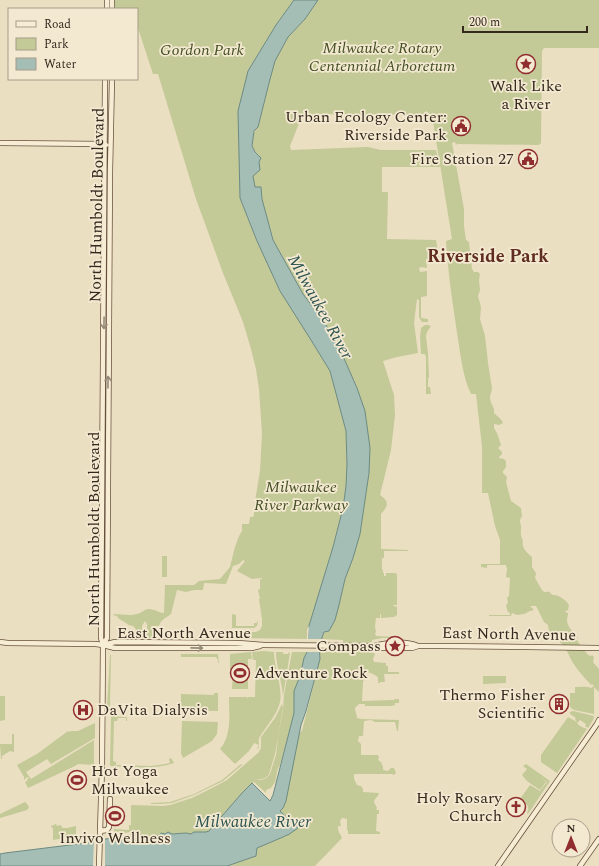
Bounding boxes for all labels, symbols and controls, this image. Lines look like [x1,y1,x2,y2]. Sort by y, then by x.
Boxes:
legend [8,8,138,80]
scale bar [463,8,587,34]
text: 200 m [469,13,500,32]
text: Road [44,15,71,34]
text: Park [44,35,69,54]
park label: Milwaukee Rotary Centennial Arboretum [309,36,456,78]
park label: Gordon Park [160,38,244,62]
place icon: Walk Like a River [515,53,537,75]
text: Water [44,55,76,74]
place label: Walk Like a River [490,74,562,116]
place label: Urban Ecology Center: Riverside Park [285,105,447,147]
street label: North Humboldt Boulevard [83,107,111,303]
public building icon: Urban Ecology Center: Riverside Park [450,115,472,137]
place label: Fire Station 27 [410,147,514,171]
public building icon: Fire Station 27 [517,148,539,170]
district label: Riverside Park [427,243,549,270]
water label: Milwaukee River [280,250,360,364]
one-way arrow [100,316,108,329]
one-way arrow [104,376,112,389]
street label: North Humboldt Boulevard [82,432,106,626]
park label: Milwaukee River Parkway [254,475,348,517]
street label: East North Avenue [117,621,251,645]
street label: East North Avenue [442,621,576,647]
place label: Compass [316,634,381,658]
place icon: Compass [384,635,406,657]
one-way arrow [190,644,203,652]
place label: Adventure Rock [254,661,368,685]
sports icon: Adventure Rock [229,662,251,684]
place label: Thermo Fisher Scientific [439,683,545,725]
building icon: Thermo Fisher Scientific [548,693,570,715]
place label: DaVita Dialysis [97,698,208,722]
hospital icon: DaVita Dialysis [72,699,94,721]
place label: Hot Yoga Milwaukee [91,759,169,801]
sports icon: Hot Yoga Milwaukee [66,769,88,791]
place label: Holy Rosary Church [416,786,503,828]
church icon: Holy Rosary Church [505,796,527,818]
sports icon: Invivo Wellness [104,805,126,827]
water label: Milwaukee River [195,809,311,835]
north arrow [551,818,591,858]
text: N [567,820,576,837]
place label: Invivo Wellness [59,826,171,850]

